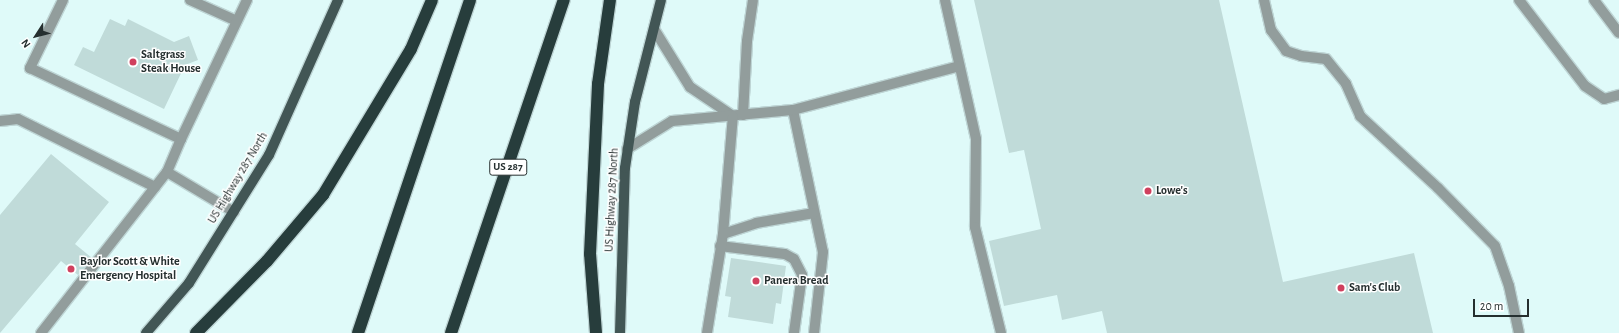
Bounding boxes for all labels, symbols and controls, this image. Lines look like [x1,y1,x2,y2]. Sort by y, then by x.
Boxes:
north arrow [16,16,56,56]
text: N [19,37,33,50]
place label: Saltgrass Steak House [141,48,201,76]
marker: Saltgrass Steak House [128,57,138,67]
street label: US Highway 287 North [205,130,271,226]
street label: US Highway 287 North [602,148,622,252]
road number: US 287 [489,158,527,176]
place label: Lowe's [1156,184,1188,198]
marker: Lowe's [1143,186,1153,196]
place label: Baylor Scott & White Emergency Hospital [80,255,180,283]
marker: Baylor Scott & White Emergency Hospital [65,263,77,275]
place label: Panera Bread [764,274,829,288]
marker: Panera Bread [751,276,761,286]
place label: Sam's Club [1349,281,1400,295]
marker: Sam's Club [1336,283,1346,293]
scale bar [1475,291,1531,317]
text: 20 m [1480,300,1503,312]

